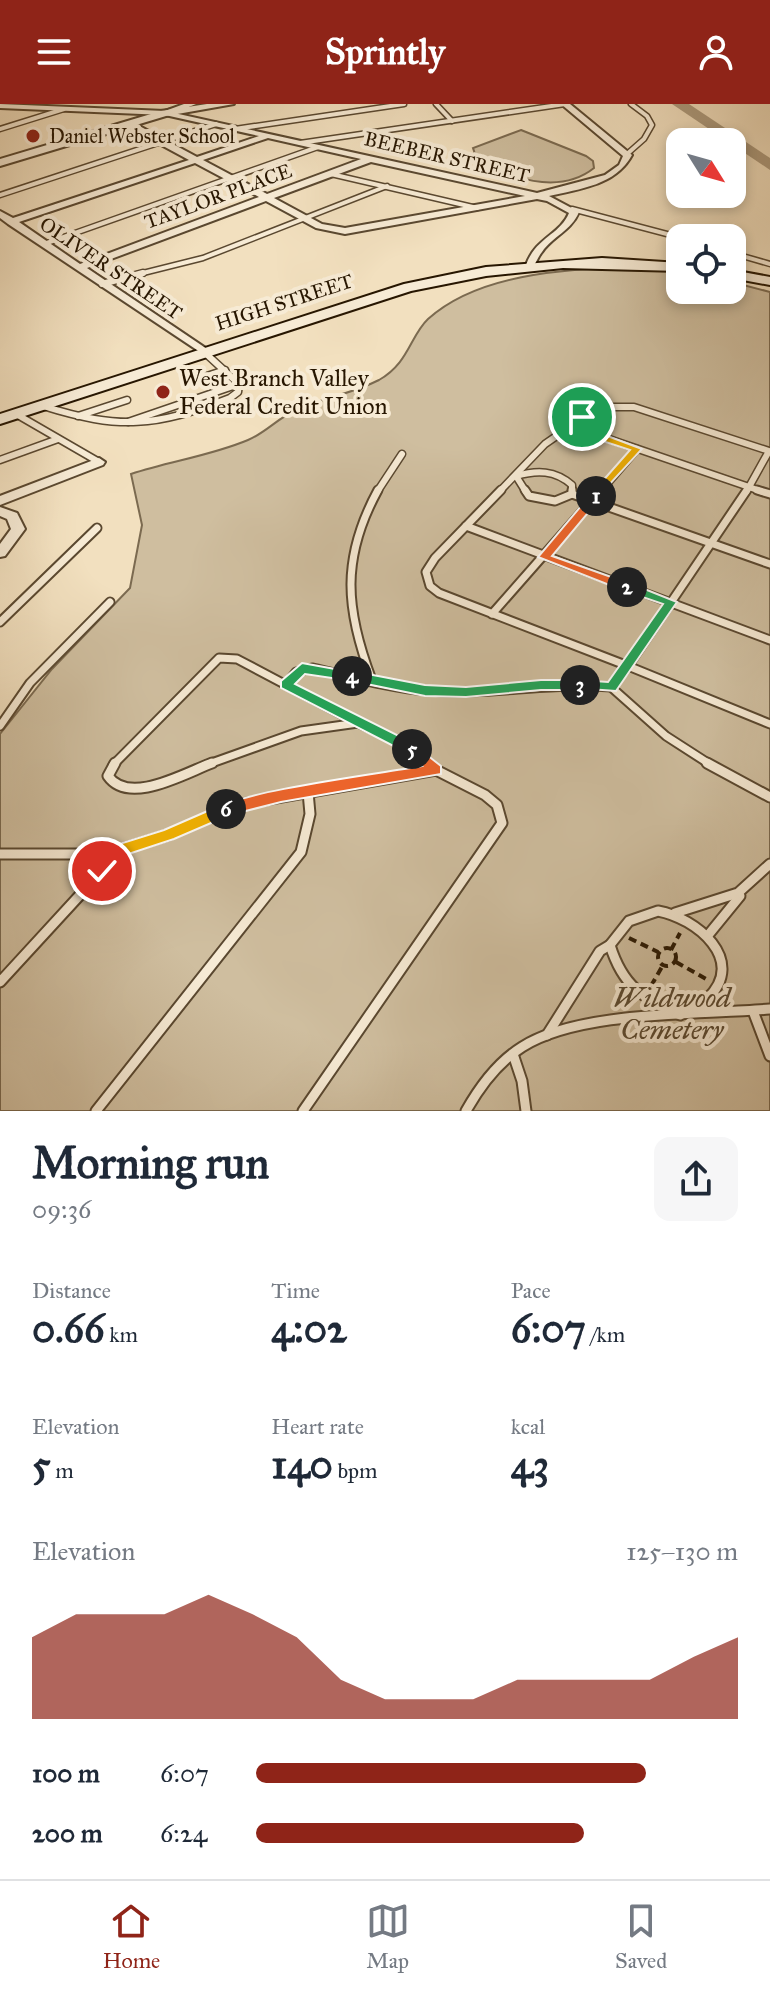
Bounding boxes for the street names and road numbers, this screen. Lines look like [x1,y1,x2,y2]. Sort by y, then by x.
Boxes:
street label: BEEBER STREET [362,126,532,188]
street label: TAYLOR PLACE [141,158,295,234]
street label: OLIVER STREET [35,211,187,325]
street label: HIGH STREET [212,268,356,336]

